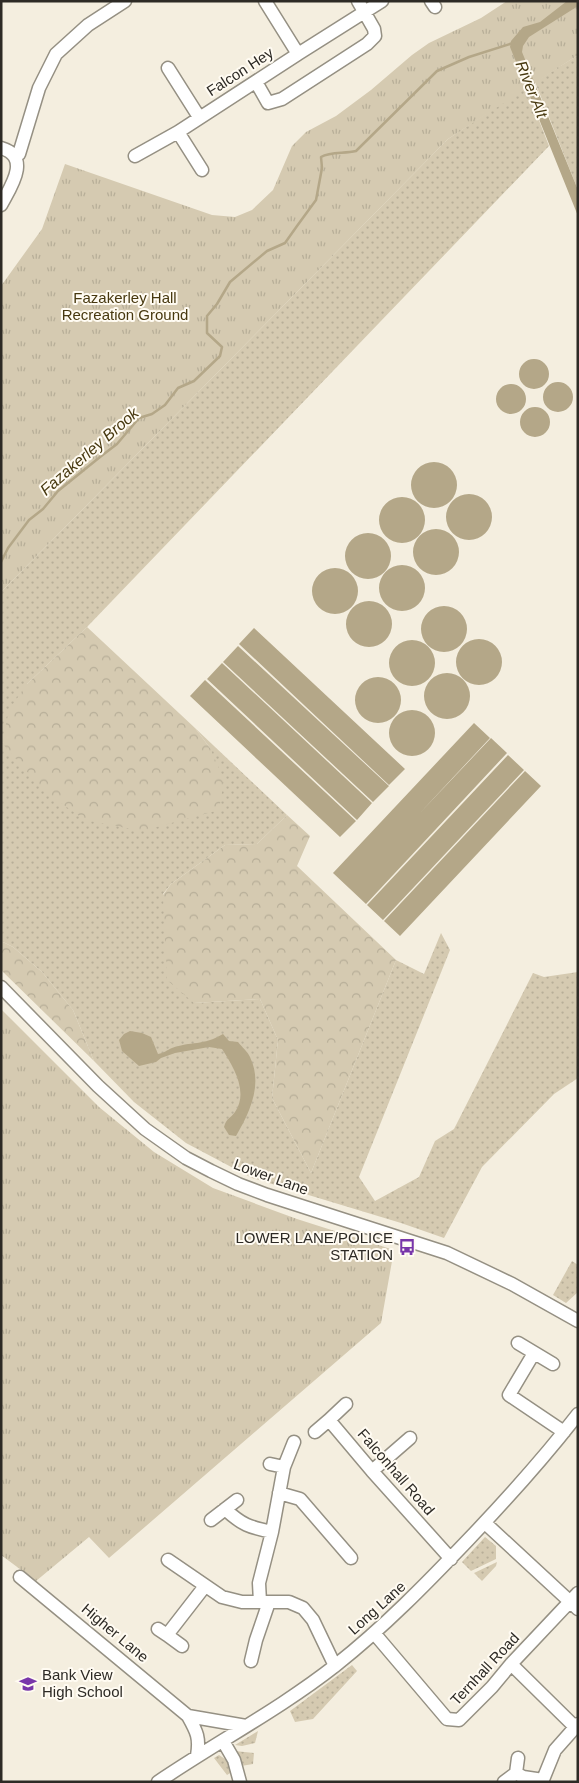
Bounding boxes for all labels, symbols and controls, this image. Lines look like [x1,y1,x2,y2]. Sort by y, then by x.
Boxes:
street label: Falcon Hey [203,44,277,99]
water label: River Alt [512,58,551,121]
park label: Fazakerley Hall Recreation Ground [62,289,188,323]
water label: Fazakerley Brook [37,403,143,499]
street label: Lower Lane [231,1155,311,1198]
place label: LOWER LANE/POLICE STATION [235,1229,393,1263]
bus stop icon: LOWER LANE/POLICE STATION [397,1237,417,1257]
street label: Falconhall Road [354,1425,438,1518]
street label: Long Lane [345,1578,409,1638]
street label: Higher Lane [79,1600,152,1665]
street label: Ternhall Road [447,1629,522,1708]
place label: Bank View High School [42,1666,123,1700]
school or university icon: Bank View High School [18,1674,38,1694]

